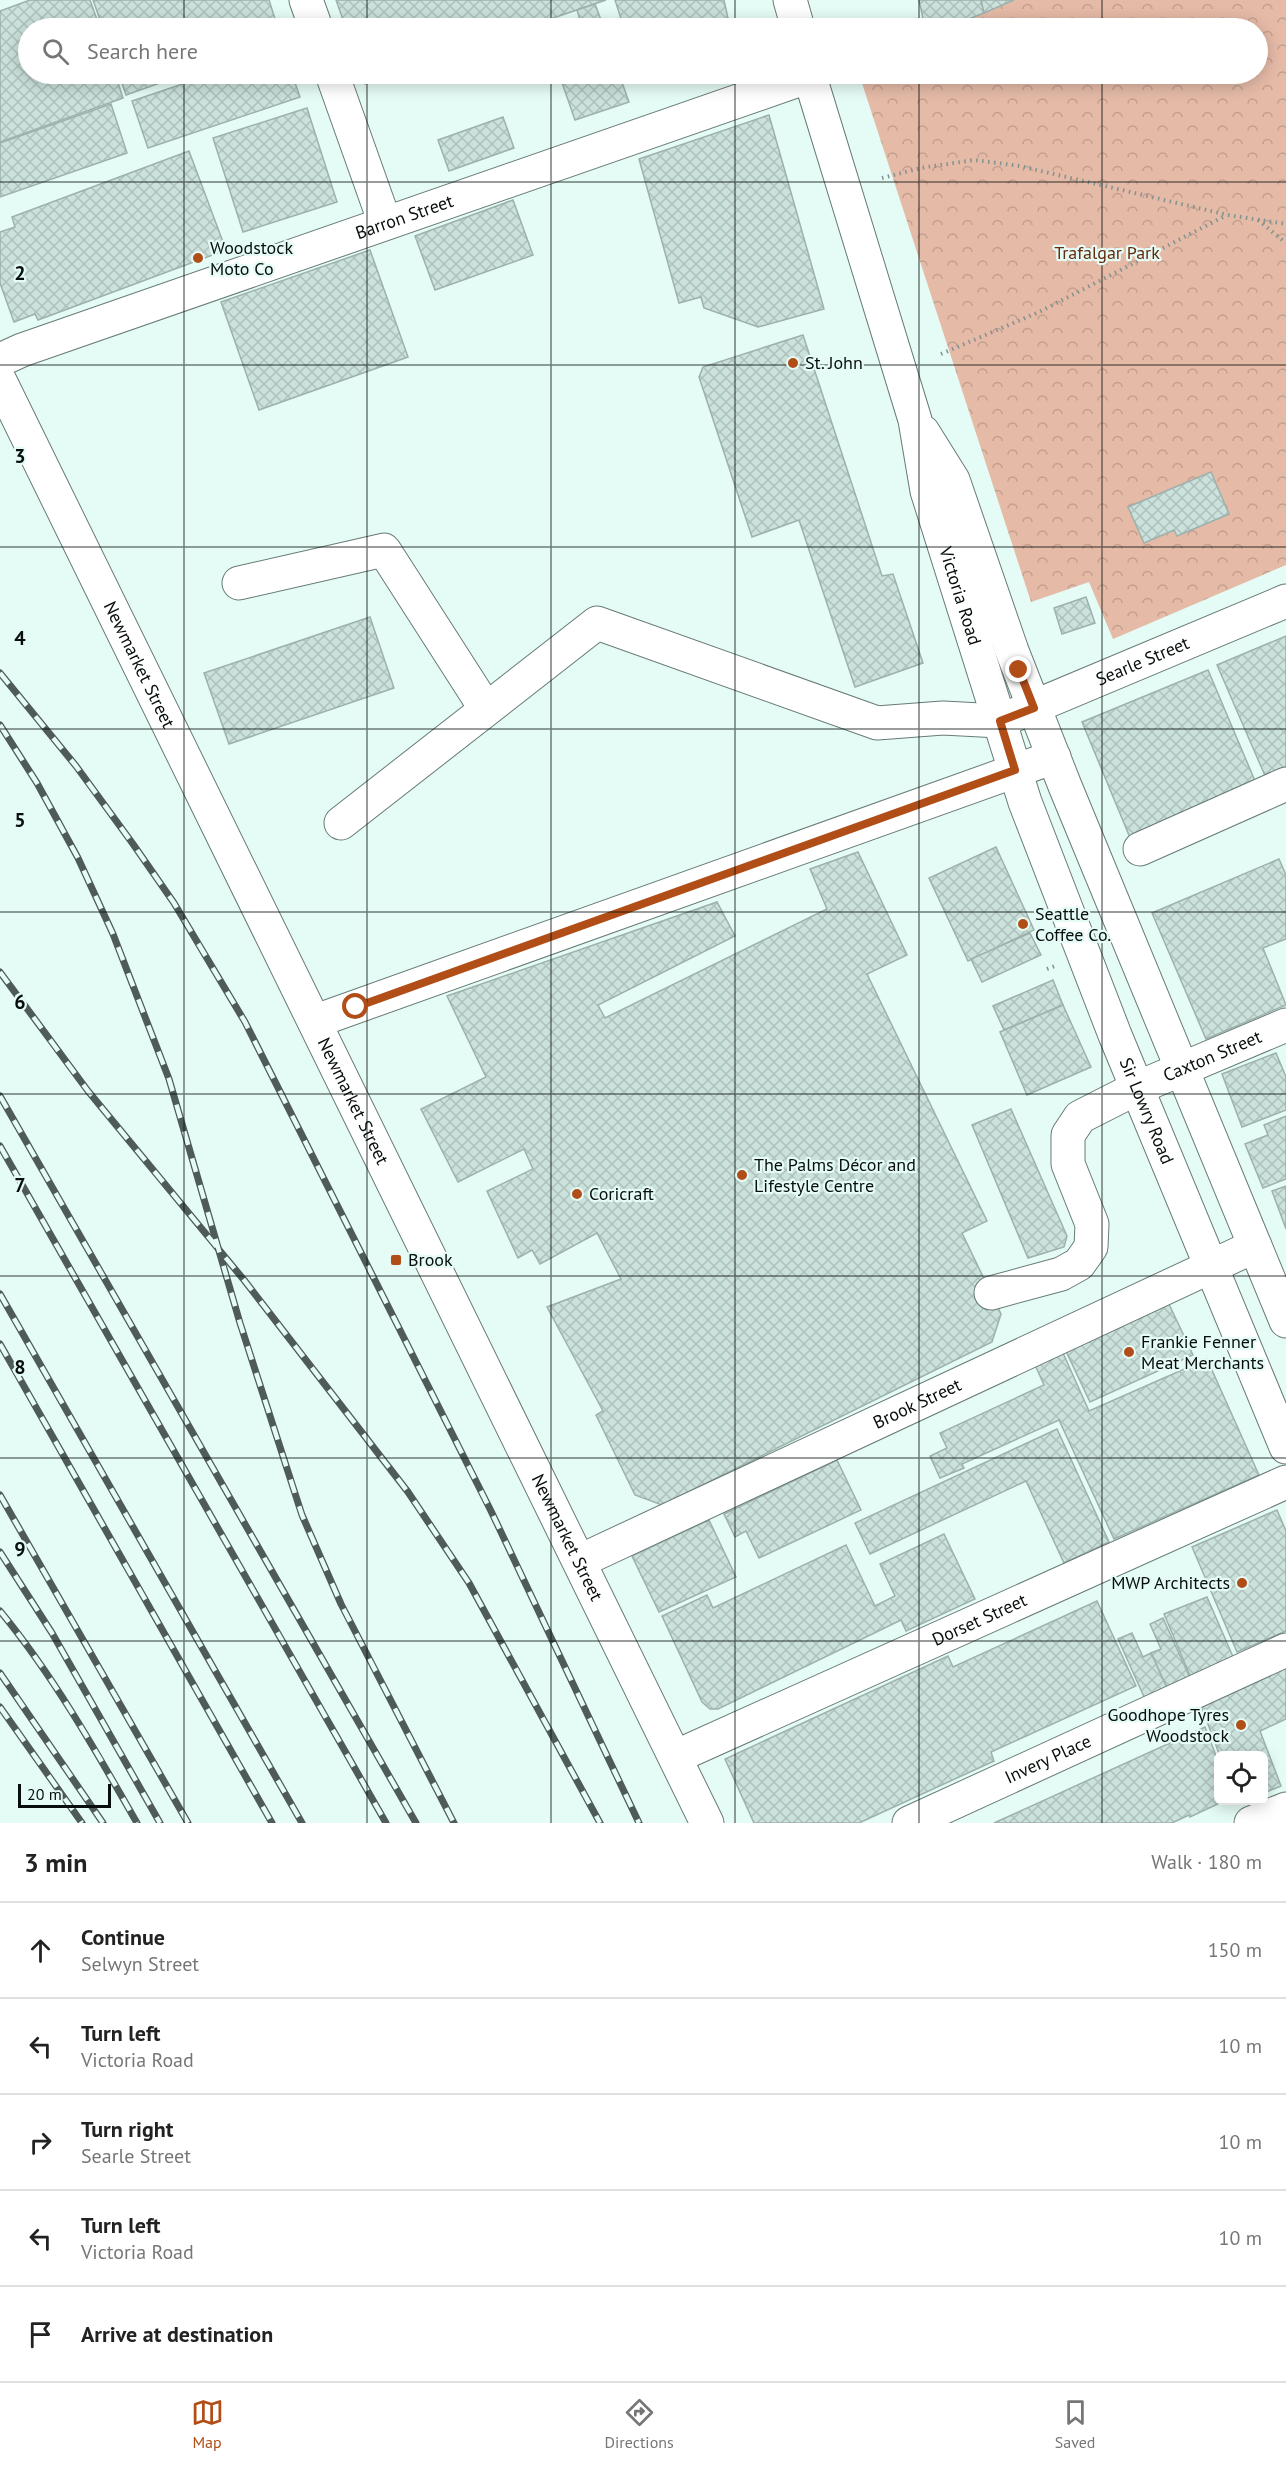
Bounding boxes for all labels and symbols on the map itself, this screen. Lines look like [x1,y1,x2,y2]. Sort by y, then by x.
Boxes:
street label: Barron Street [352,189,456,244]
place label: Woodstock Moto Co [210,236,293,280]
park label: Trafalgar Park [1054,241,1160,264]
marker: Woodstock Moto Co [191,251,205,265]
text: 2 [14,260,26,286]
place label: St. John [805,351,863,374]
marker: St. John [786,356,800,370]
text: 3 [14,443,26,469]
street label: Victoria Road [934,543,987,648]
street label: Newmarket Street [99,597,180,732]
text: 4 [14,625,26,651]
street label: Searle Street [1092,631,1192,691]
route end [1005,656,1031,682]
text: 5 [14,807,26,833]
place label: Seattle Coffee Co. [1035,902,1111,946]
marker: Seattle Coffee Co. [1016,917,1030,931]
text: 6 [14,989,26,1015]
route start [342,993,368,1019]
street label: Caxton Street [1160,1025,1265,1087]
street label: Newmarket Street [313,1034,394,1168]
street label: Sir Lowry Road [1115,1054,1179,1167]
place label: The Palms Décor and Lifestyle Centre [754,1153,916,1197]
marker: The Palms Décor and Lifestyle Centre [735,1168,749,1182]
text: 7 [14,1172,26,1198]
place label: Coricraft [589,1182,654,1205]
marker: Coricraft [570,1187,584,1201]
place label: Brook [408,1248,453,1271]
marker: Brook [389,1253,403,1267]
place label: Frankie Fenner Meat Merchants [1141,1330,1264,1374]
marker: Frankie Fenner Meat Merchants [1122,1345,1136,1359]
text: 8 [14,1354,26,1380]
street label: Brook Street [869,1373,965,1434]
street label: Newmarket Street [527,1470,608,1604]
text: 9 [14,1536,26,1562]
place label: MWP Architects [1111,1571,1230,1594]
marker: MWP Architects [1235,1576,1249,1590]
street label: Dorset Street [928,1588,1030,1651]
place label: Goodhope Tyres Woodstock [1107,1703,1229,1747]
marker: Goodhope Tyres Woodstock [1234,1718,1248,1732]
street label: Invery Place [1001,1729,1095,1788]
scale bar [18,1781,111,1808]

